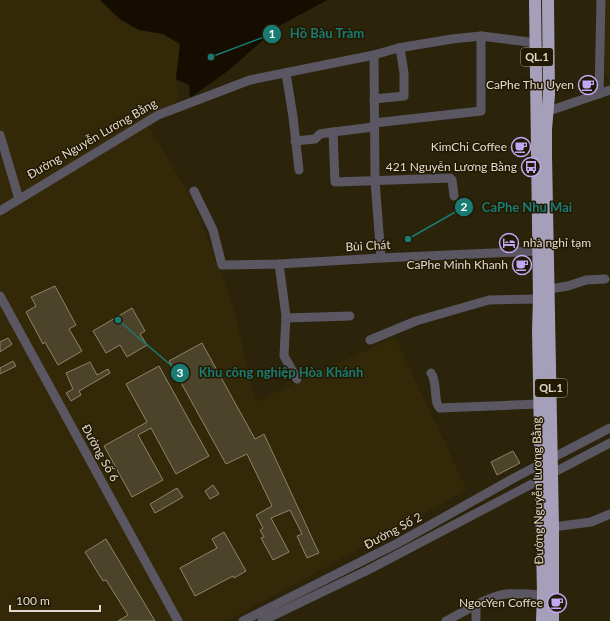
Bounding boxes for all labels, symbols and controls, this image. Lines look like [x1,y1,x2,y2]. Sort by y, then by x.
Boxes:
callout: Hồ Bàu Tràm [262,21,373,46]
text: Hồ Bàu Tràm [290,25,364,41]
text: 1 [269,26,276,41]
road number: QL.1 [521,48,553,66]
cafe icon: CaPhe Thu Uyen [577,74,599,96]
place label: CaPhe Thu Uyen [486,77,574,92]
street label: Đường Nguyễn Lương Bằng [24,95,159,182]
cafe icon: KimChi Coffee [510,136,532,158]
place label: KimChi Coffee [431,139,507,154]
bus stop icon: 421 Nguyễn Lương Bằng [520,156,542,178]
place label: 421 Nguyễn Lương Bằng [386,159,517,174]
callout: CaPhe Nhu Mai [454,195,580,220]
text: 2 [461,199,468,214]
text: CaPhe Nhu Mai [482,199,572,215]
hotel icon: nhà nghỉ tạm [498,232,520,254]
place label: nhà nghỉ tạm [523,235,591,250]
street label: Bùi Chát [345,237,392,254]
cafe icon: CaPhe Minh Khanh [511,254,533,276]
place label: CaPhe Minh Khanh [406,257,508,272]
callout: Khu công nghiệp Hòa Khánh [170,360,371,385]
text: Khu công nghiệp Hòa Khánh [199,364,363,380]
text: 3 [177,365,184,380]
road number: QL.1 [535,379,567,397]
street label: Đường Nguyễn Lương Bằng [529,417,546,565]
street label: Đường Số 6 [79,421,122,484]
street label: Đường Số 2 [361,509,424,552]
scale bar [10,587,100,613]
cafe icon: NgocYen Coffee [546,592,568,614]
text: 100 m [16,593,50,608]
place label: NgocYen Coffee [459,595,543,610]

